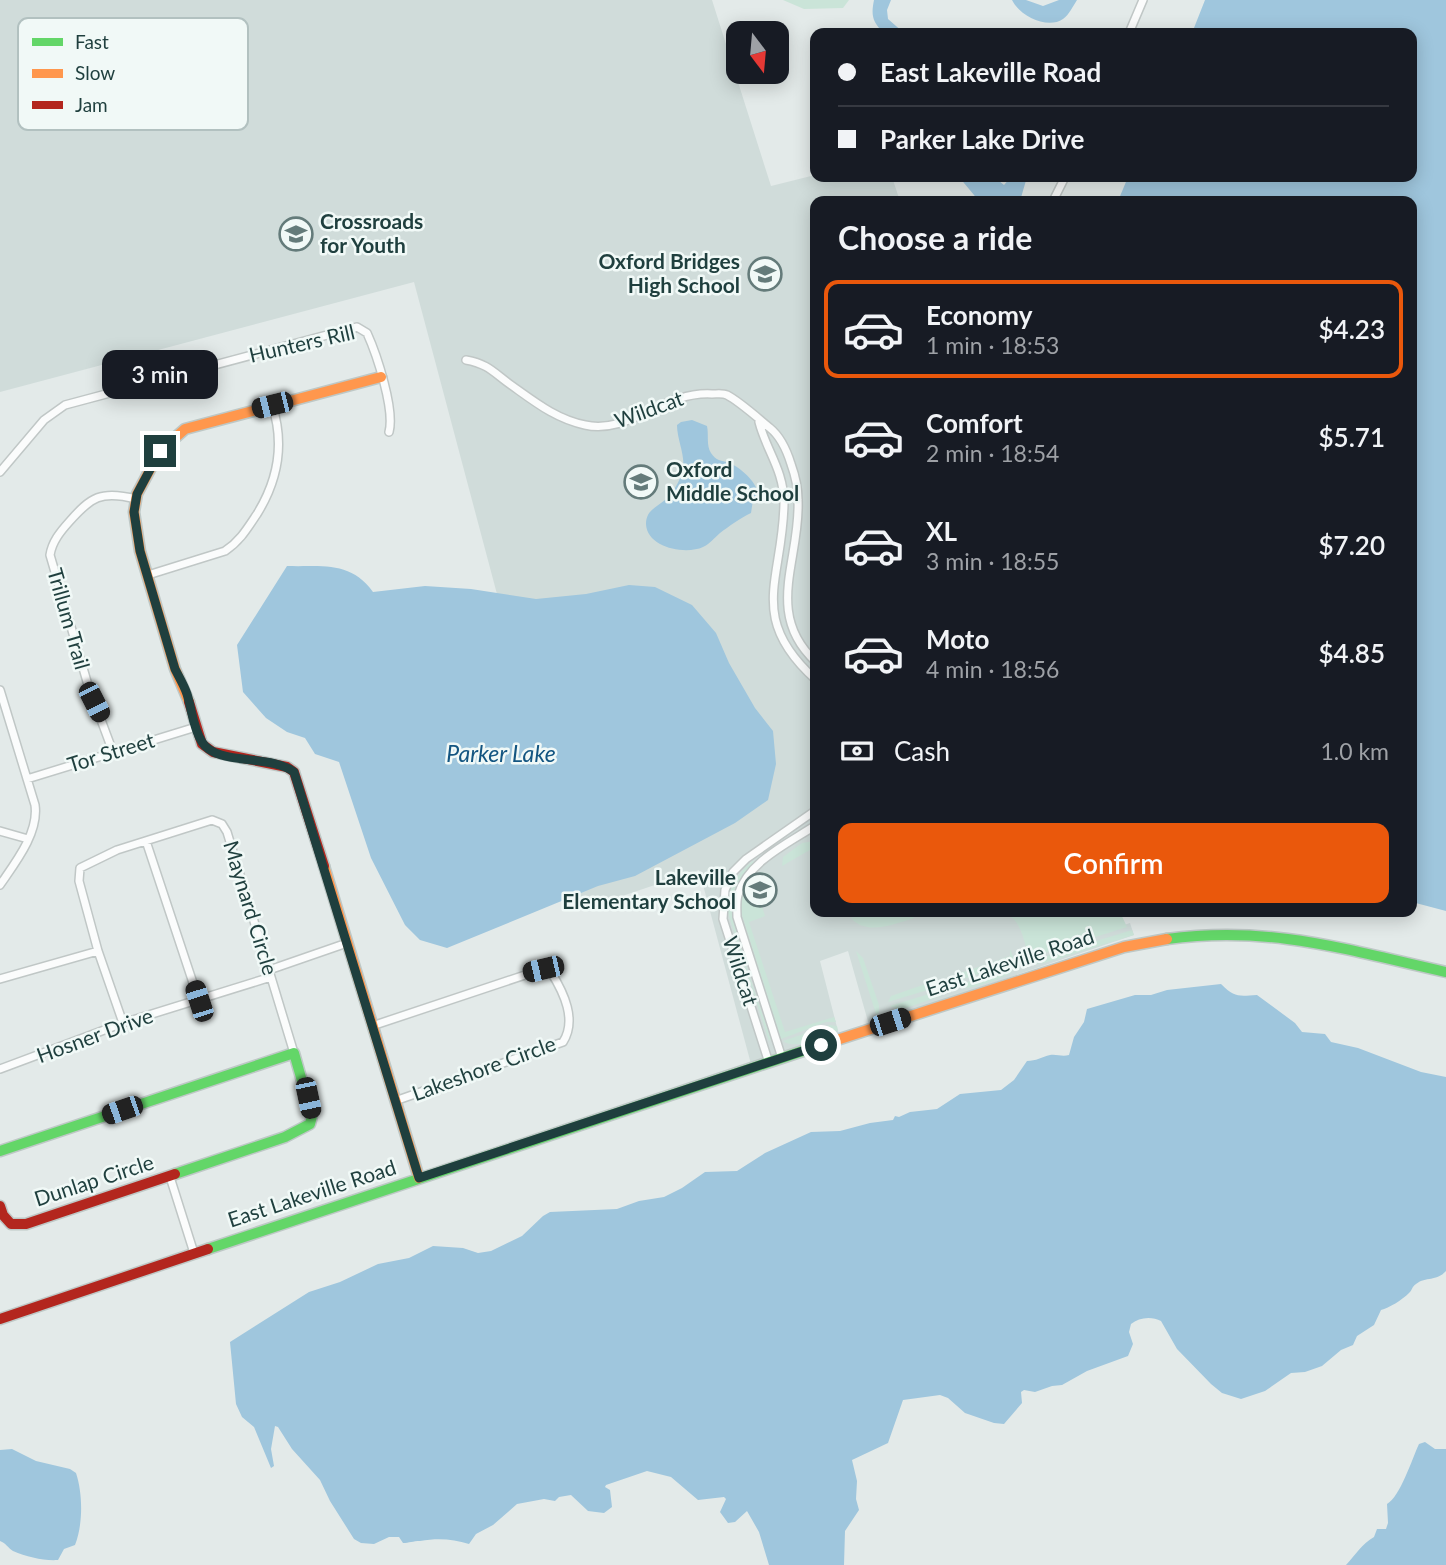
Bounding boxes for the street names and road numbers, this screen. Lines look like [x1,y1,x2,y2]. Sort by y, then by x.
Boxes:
street label: Hunters Rill [246,318,357,367]
street label: Wildcat [611,384,687,433]
street label: Trillum Trail [43,565,96,672]
street label: Tor Street [64,726,158,777]
street label: Maynard Circle [219,837,284,978]
street label: East Lakeville Road [922,923,1097,1001]
street label: Wildcat [719,933,764,1009]
street label: Hosner Drive [33,1002,156,1067]
street label: Lakeshore Circle [408,1030,559,1105]
street label: Dunlap Circle [31,1149,156,1211]
street label: East Lakeville Road [224,1154,399,1232]

